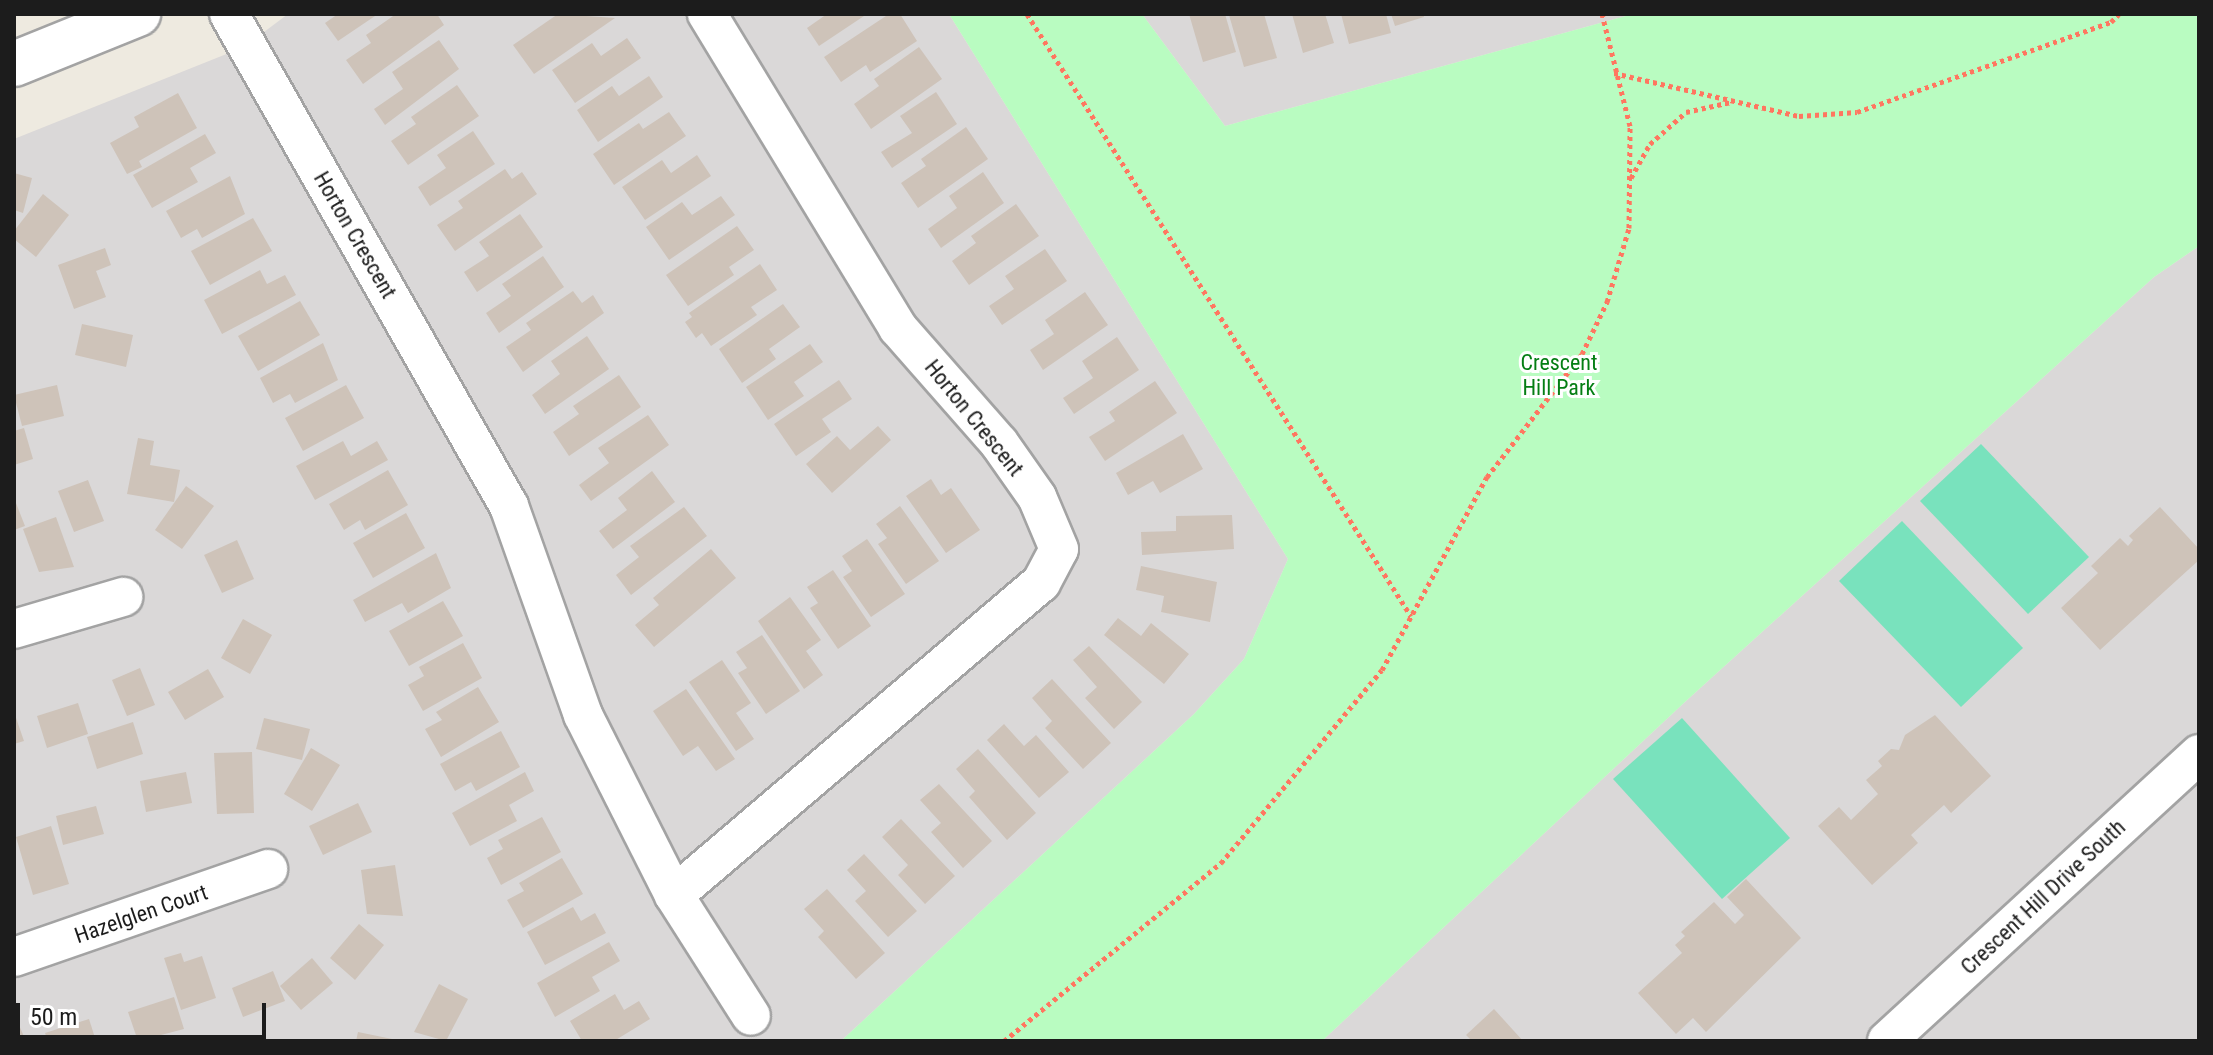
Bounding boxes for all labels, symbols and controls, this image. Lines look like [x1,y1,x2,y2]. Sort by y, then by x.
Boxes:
street label: Horton Crescent [308,167,402,303]
park label: Crescent Hill Park [1521,349,1597,400]
street label: Horton Crescent [919,355,1029,481]
street label: Crescent Hill Drive South [1955,814,2131,980]
street label: Hazelglen Court [71,879,211,949]
scale bar [20,987,270,1037]
text: 50 m [30,1003,77,1031]

